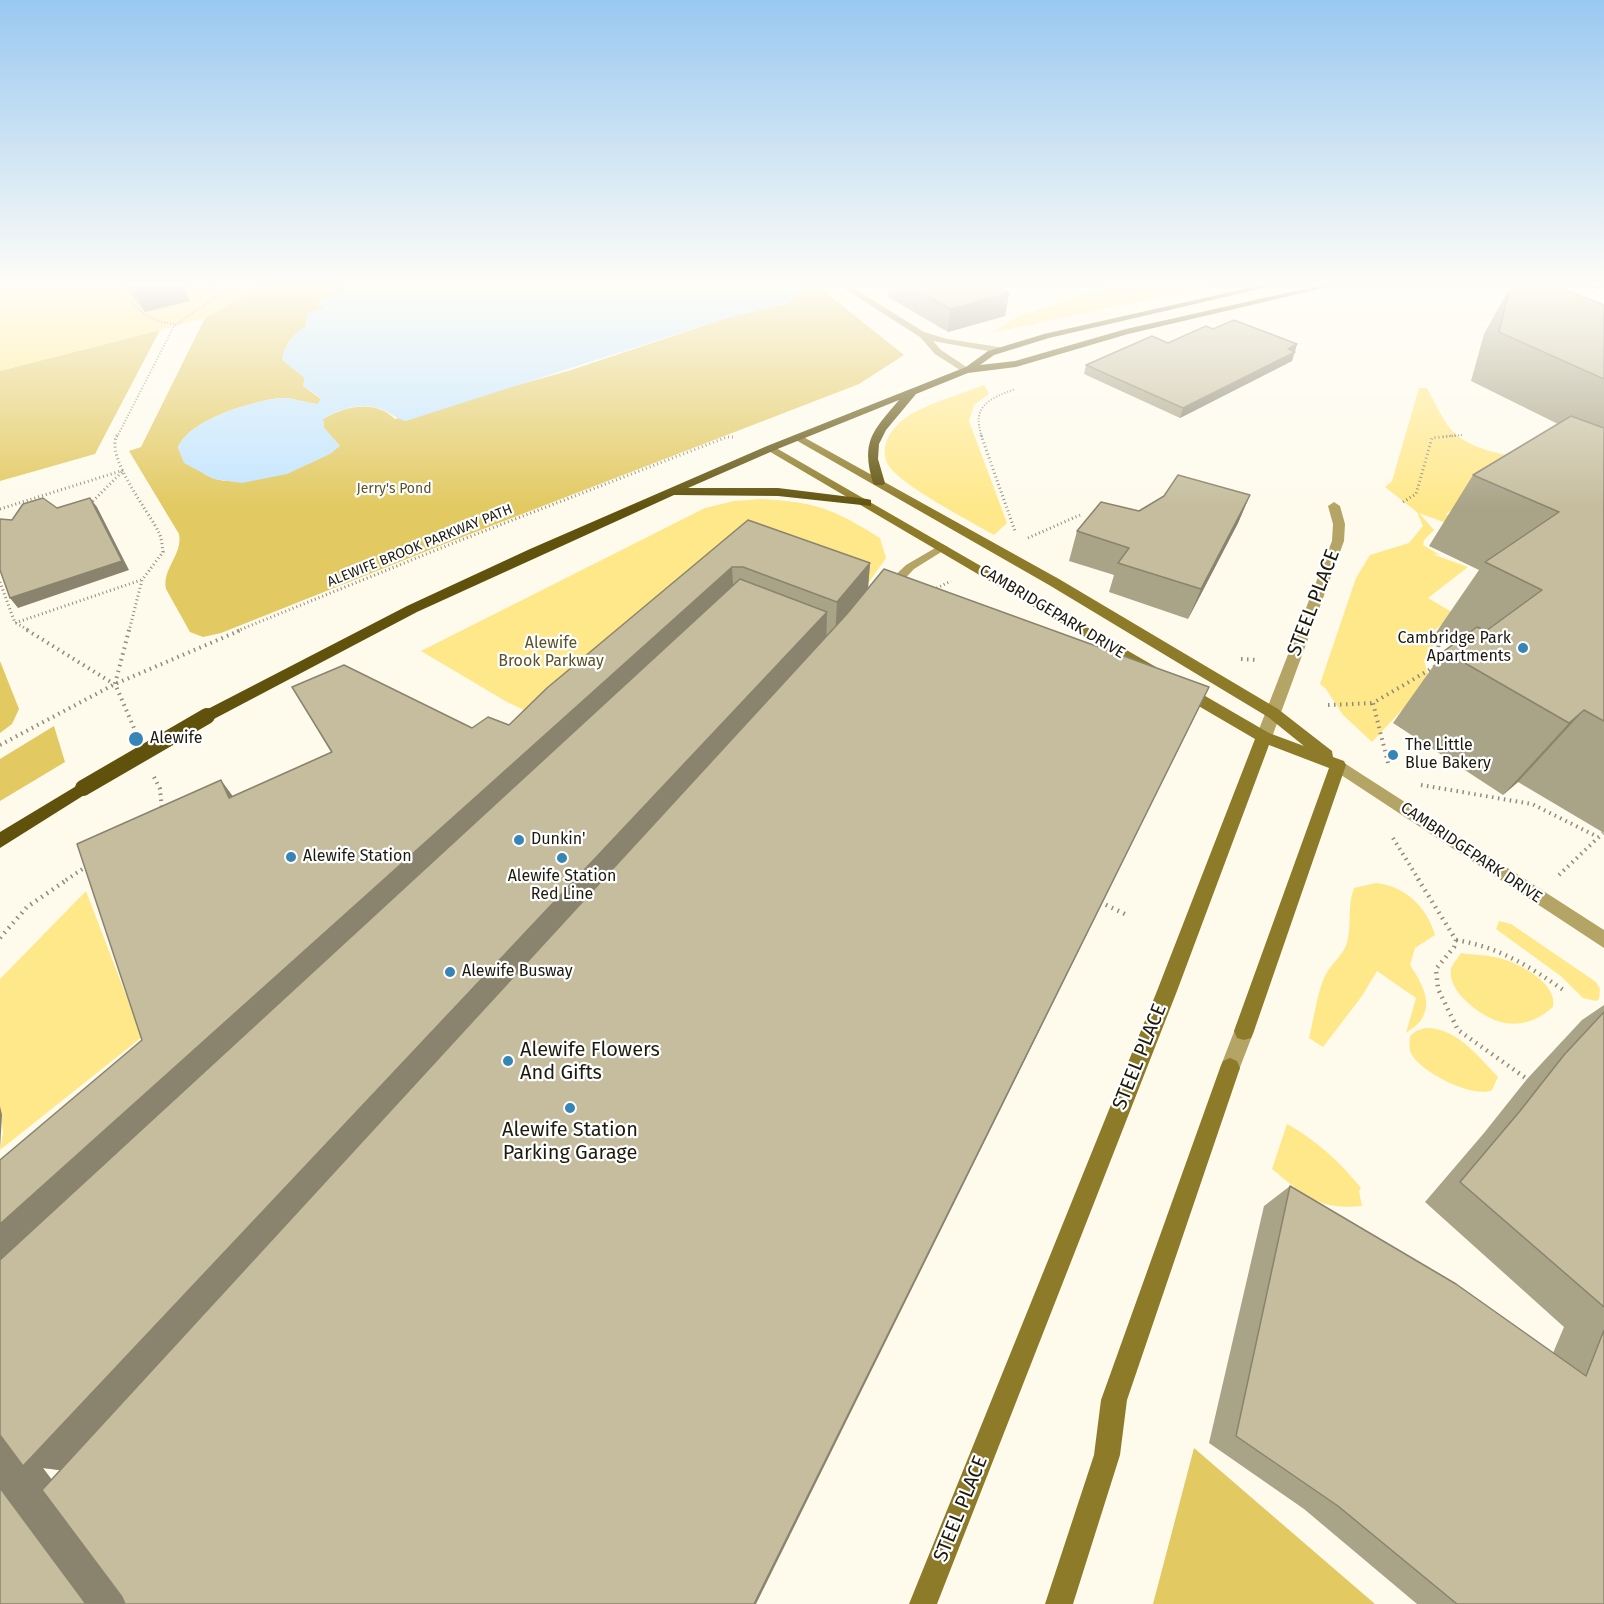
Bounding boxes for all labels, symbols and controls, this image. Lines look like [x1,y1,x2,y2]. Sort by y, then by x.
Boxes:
park label: Jerry's Pond [356,481,432,497]
street label: ALEWIFE BROOK PARKWAY PATH [325,501,515,591]
street label: STEEL PLACE [1283,546,1345,660]
street label: CAMBRIDGEPARK DRIVE [976,561,1128,663]
place label: Cambridge Park Apartments [1398,629,1511,667]
park label: Alewife Brook Parkway [498,634,604,672]
marker: Cambridge Park Apartments [1516,641,1530,655]
place label: Alewife [150,729,202,749]
marker: Alewife [127,730,145,748]
place label: The Little Blue Bakery [1405,736,1491,774]
marker: The Little Blue Bakery [1386,748,1400,762]
street label: CAMBRIDGEPARK DRIVE [1397,798,1545,908]
place label: Dunkin' [531,830,585,850]
marker: Dunkin' [512,833,526,847]
place label: Alewife Station [303,847,412,867]
marker: Alewife Station [284,850,298,864]
marker: Alewife Station Red Line [555,851,569,865]
place label: Alewife Station Red Line [508,867,616,905]
place label: Alewife Busway [462,962,573,982]
marker: Alewife Busway [443,965,457,979]
street label: STEEL PLACE [1108,1000,1172,1114]
place label: Alewife Flowers And Gifts [520,1038,660,1085]
marker: Alewife Flowers And Gifts [501,1054,515,1068]
marker: Alewife Station Parking Garage [563,1101,577,1115]
place label: Alewife Station Parking Garage [502,1118,638,1165]
street label: STEEL PLACE [929,1452,993,1566]

